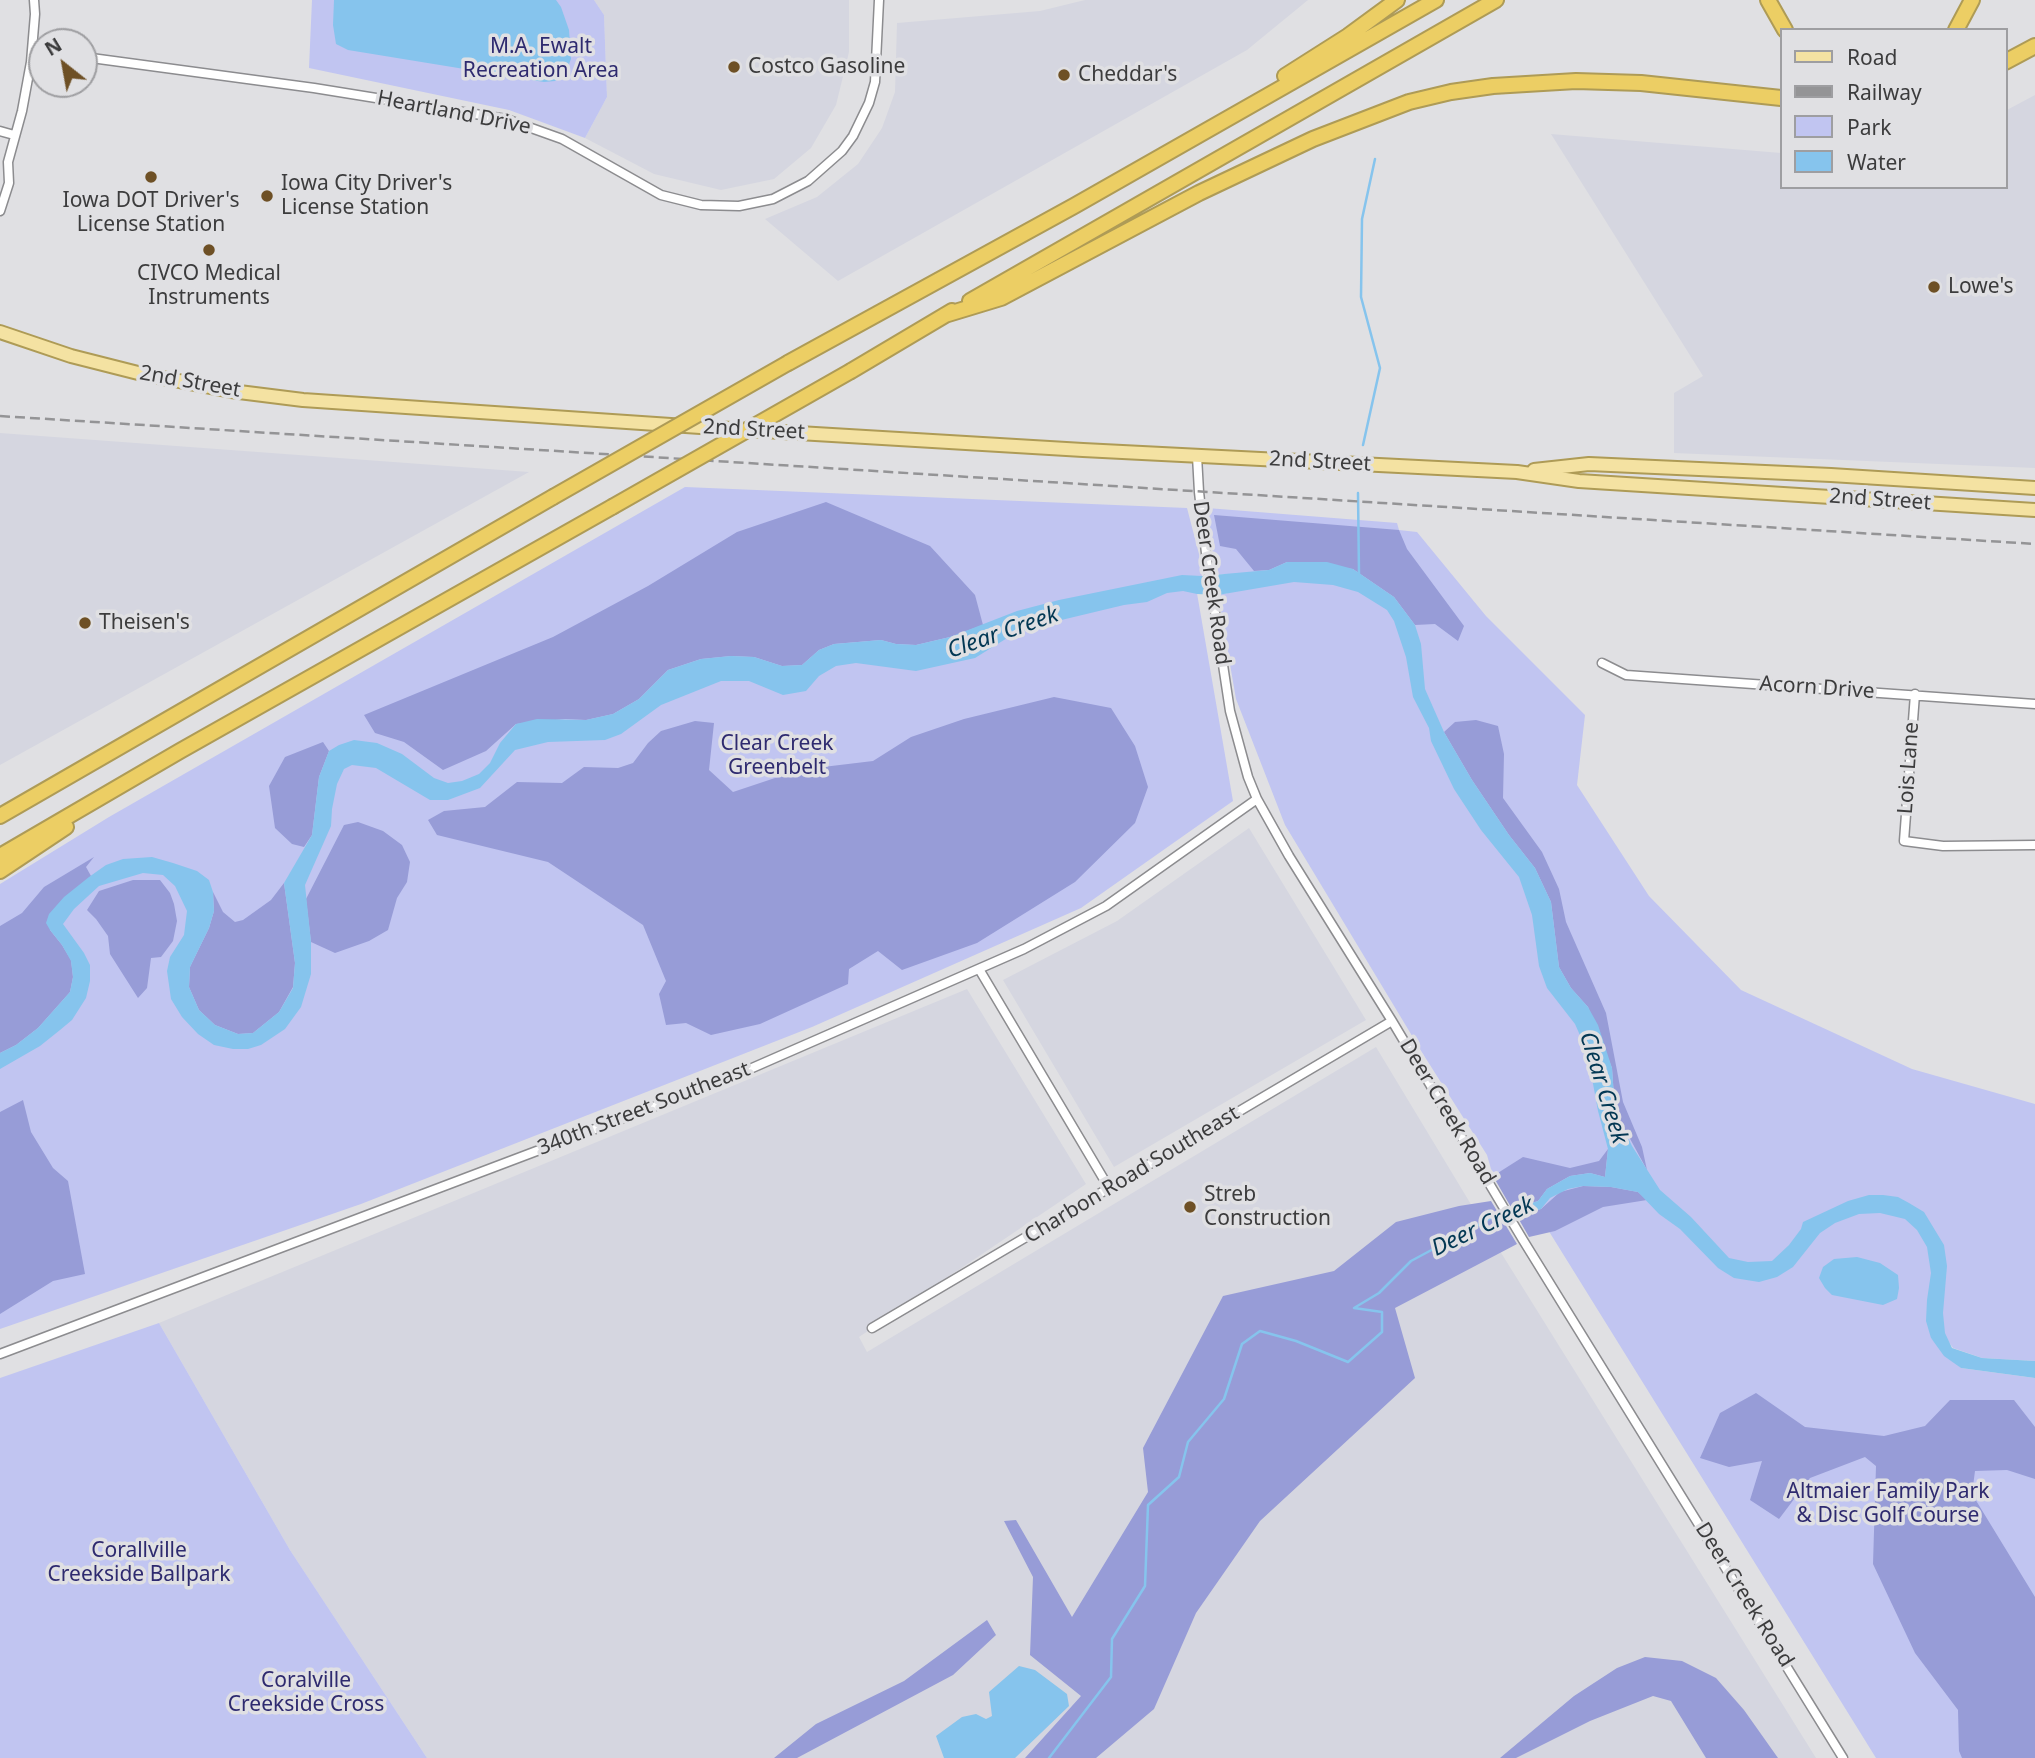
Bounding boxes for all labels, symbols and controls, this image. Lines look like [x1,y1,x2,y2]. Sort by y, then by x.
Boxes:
north arrow [28,28,98,98]
legend [1780,28,2007,189]
text: N [40,32,67,62]
park label: M.A. Ewalt Recreation Area [463,34,619,84]
text: Road [1847,43,1897,71]
place label: Costco Gasoline [748,54,905,80]
marker: Costco Gasoline [726,59,742,75]
place label: Cheddar's [1078,62,1177,88]
marker: Cheddar's [1056,67,1072,83]
text: Railway [1847,78,1922,106]
street label: Heartland Drive [375,86,533,140]
text: Park [1847,113,1891,141]
text: Water [1847,148,1906,176]
marker: Iowa DOT Driver's License Station [143,169,159,185]
place label: Iowa City Driver's License Station [281,171,452,221]
place label: Iowa DOT Driver's License Station [63,188,239,238]
marker: Iowa City Driver's License Station [259,188,275,204]
marker: CIVCO Medical Instruments [201,242,217,258]
place label: CIVCO Medical Instruments [137,261,281,311]
place label: Lowe's [1948,274,2014,300]
marker: Lowe's [1926,279,1942,295]
street label: 2nd Street [138,361,242,403]
street label: 2nd Street [702,415,806,445]
street label: 2nd Street [1268,447,1372,477]
street label: 2nd Street [1828,484,1932,516]
street label: Deer Creek Road [1187,499,1235,667]
water label: Clear Creek [944,601,1062,665]
place label: Theisen's [99,610,190,636]
marker: Theisen's [77,615,93,631]
street label: Acorn Drive [1759,671,1875,705]
street label: Lois Lane [1893,721,1925,815]
park label: Clear Creek Greenbelt [721,731,833,781]
water label: Clear Creek [1573,1029,1633,1147]
street label: Deer Creek Road [1394,1035,1500,1189]
street label: 340th Street Southeast [534,1057,754,1161]
street label: Charbon Road Southeast [1020,1101,1244,1249]
place label: Streb Construction [1204,1182,1331,1232]
water label: Deer Creek [1427,1191,1539,1263]
marker: Streb Construction [1182,1199,1198,1215]
park label: Altmaier Family Park & Disc Golf Course [1787,1479,1989,1529]
street label: Deer Creek Road [1689,1518,1799,1672]
park label: Corallville Creekside Ballpark [48,1538,230,1588]
park label: Coralville Creekside Cross [228,1668,384,1718]

